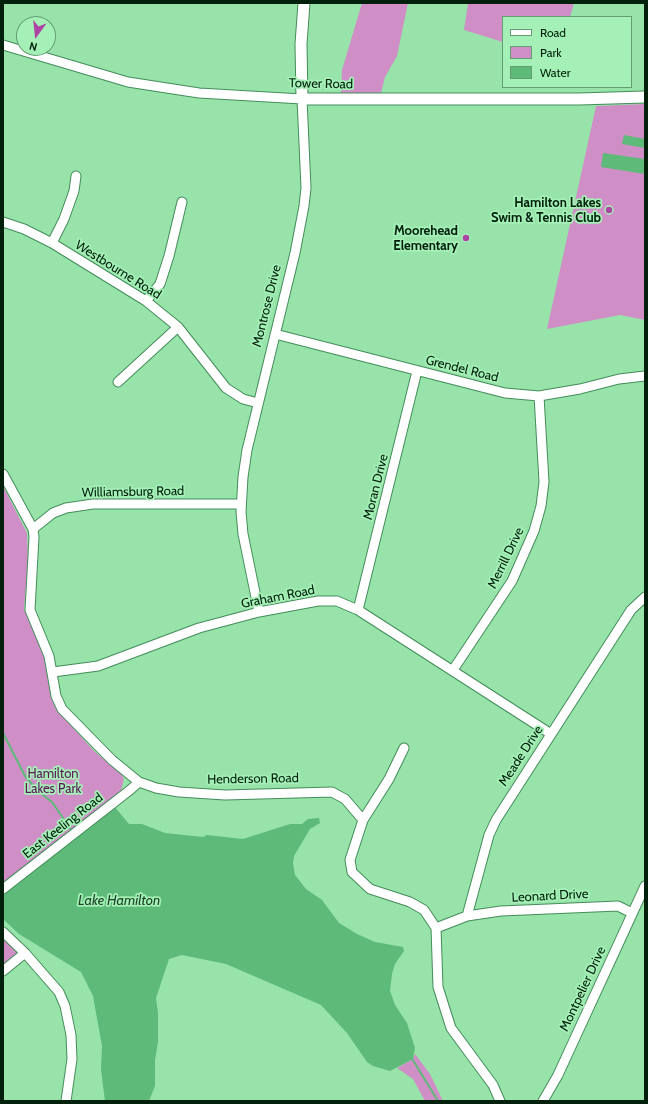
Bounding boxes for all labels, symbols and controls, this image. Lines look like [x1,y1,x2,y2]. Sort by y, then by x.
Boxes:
north arrow [16,16,56,56]
legend [502,16,632,88]
text: Road [540,25,566,40]
text: N [28,39,39,54]
text: Park [540,45,562,60]
text: Water [540,65,570,80]
street label: Tower Road [289,76,353,92]
place label: Hamilton Lakes Swim & Tennis Club [491,195,601,226]
marker: Hamilton Lakes Swim & Tennis Club [604,205,614,215]
place label: Moorehead Elementary [393,223,458,254]
marker: Moorehead Elementary [461,233,471,243]
street label: Westbourne Road [72,237,164,303]
street label: Montrose Drive [249,263,285,349]
street label: Grendel Road [424,352,500,386]
street label: Moran Drive [360,453,392,521]
street label: Williamsburg Road [82,483,184,501]
street label: Merrill Drive [484,525,528,591]
street label: Graham Road [240,582,316,612]
street label: Meade Drive [496,723,546,789]
park label: Hamilton Lakes Park [25,766,81,797]
street label: Henderson Road [207,770,299,788]
street label: East Keeling Road [20,790,106,862]
street label: Leonard Drive [511,886,589,906]
water label: Lake Hamilton [78,893,160,909]
street label: Montpelier Drive [557,944,609,1034]

